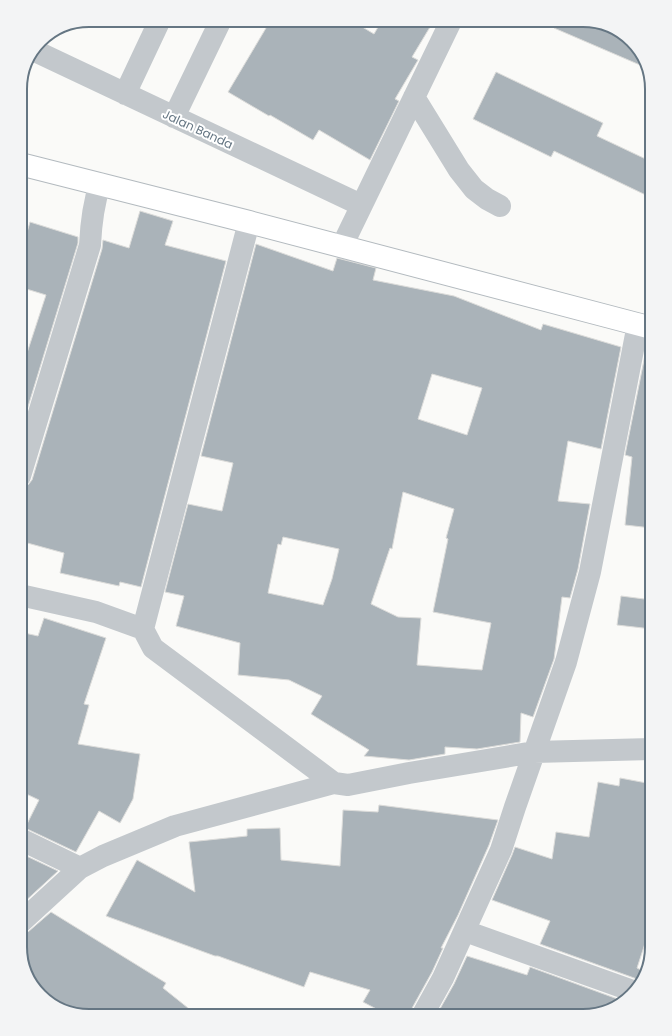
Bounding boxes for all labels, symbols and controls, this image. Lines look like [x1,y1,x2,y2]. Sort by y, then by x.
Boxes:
street label: Jalan Banda [160,105,236,153]

